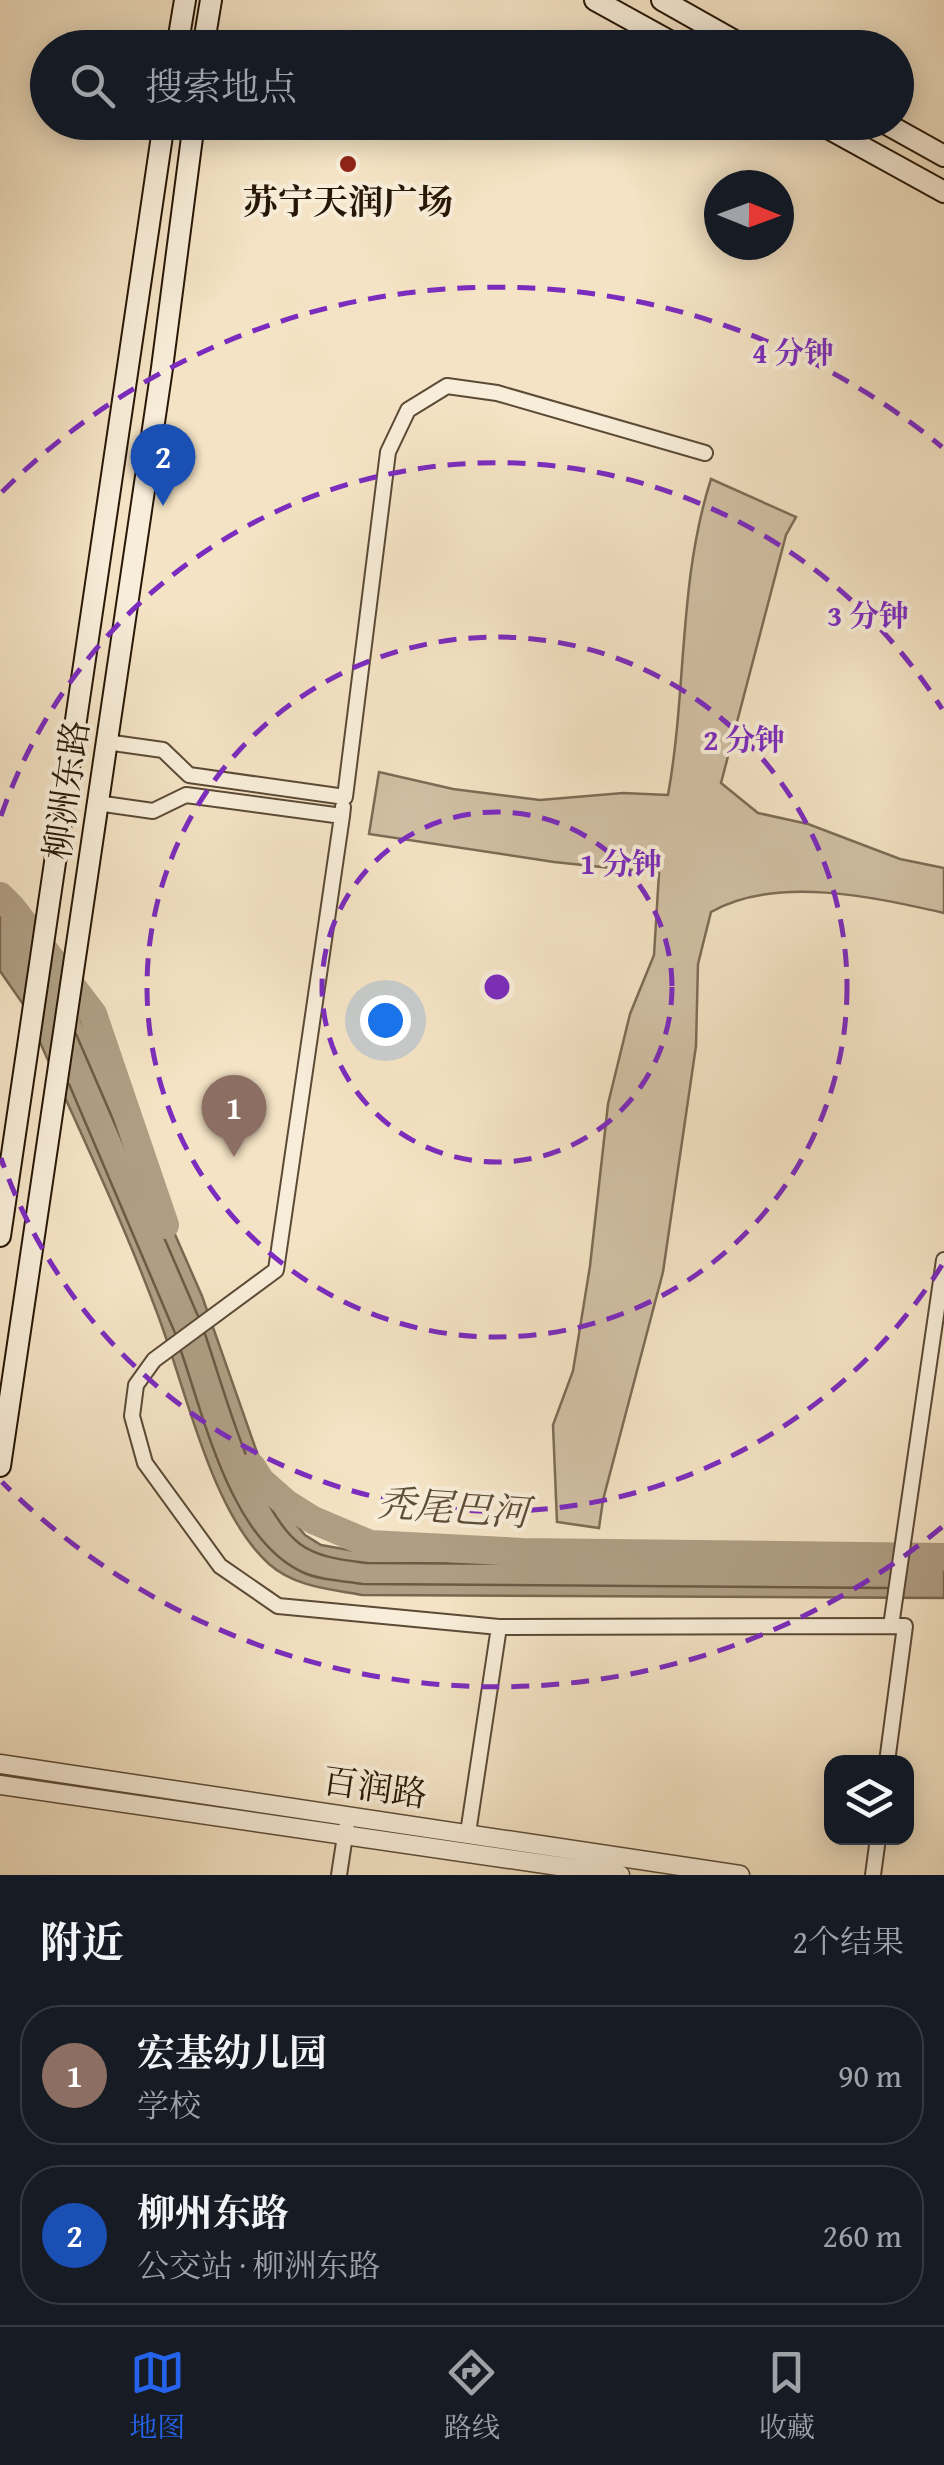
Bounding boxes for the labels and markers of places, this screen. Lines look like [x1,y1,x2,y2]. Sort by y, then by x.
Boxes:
marker: 苏宁天润广场 [337,153,359,175]
place label: 苏宁天润广场 [243,176,453,227]
pin: 2 [130,424,196,506]
centre of rings [479,969,515,1005]
pin: 1 [202,1074,266,1157]

